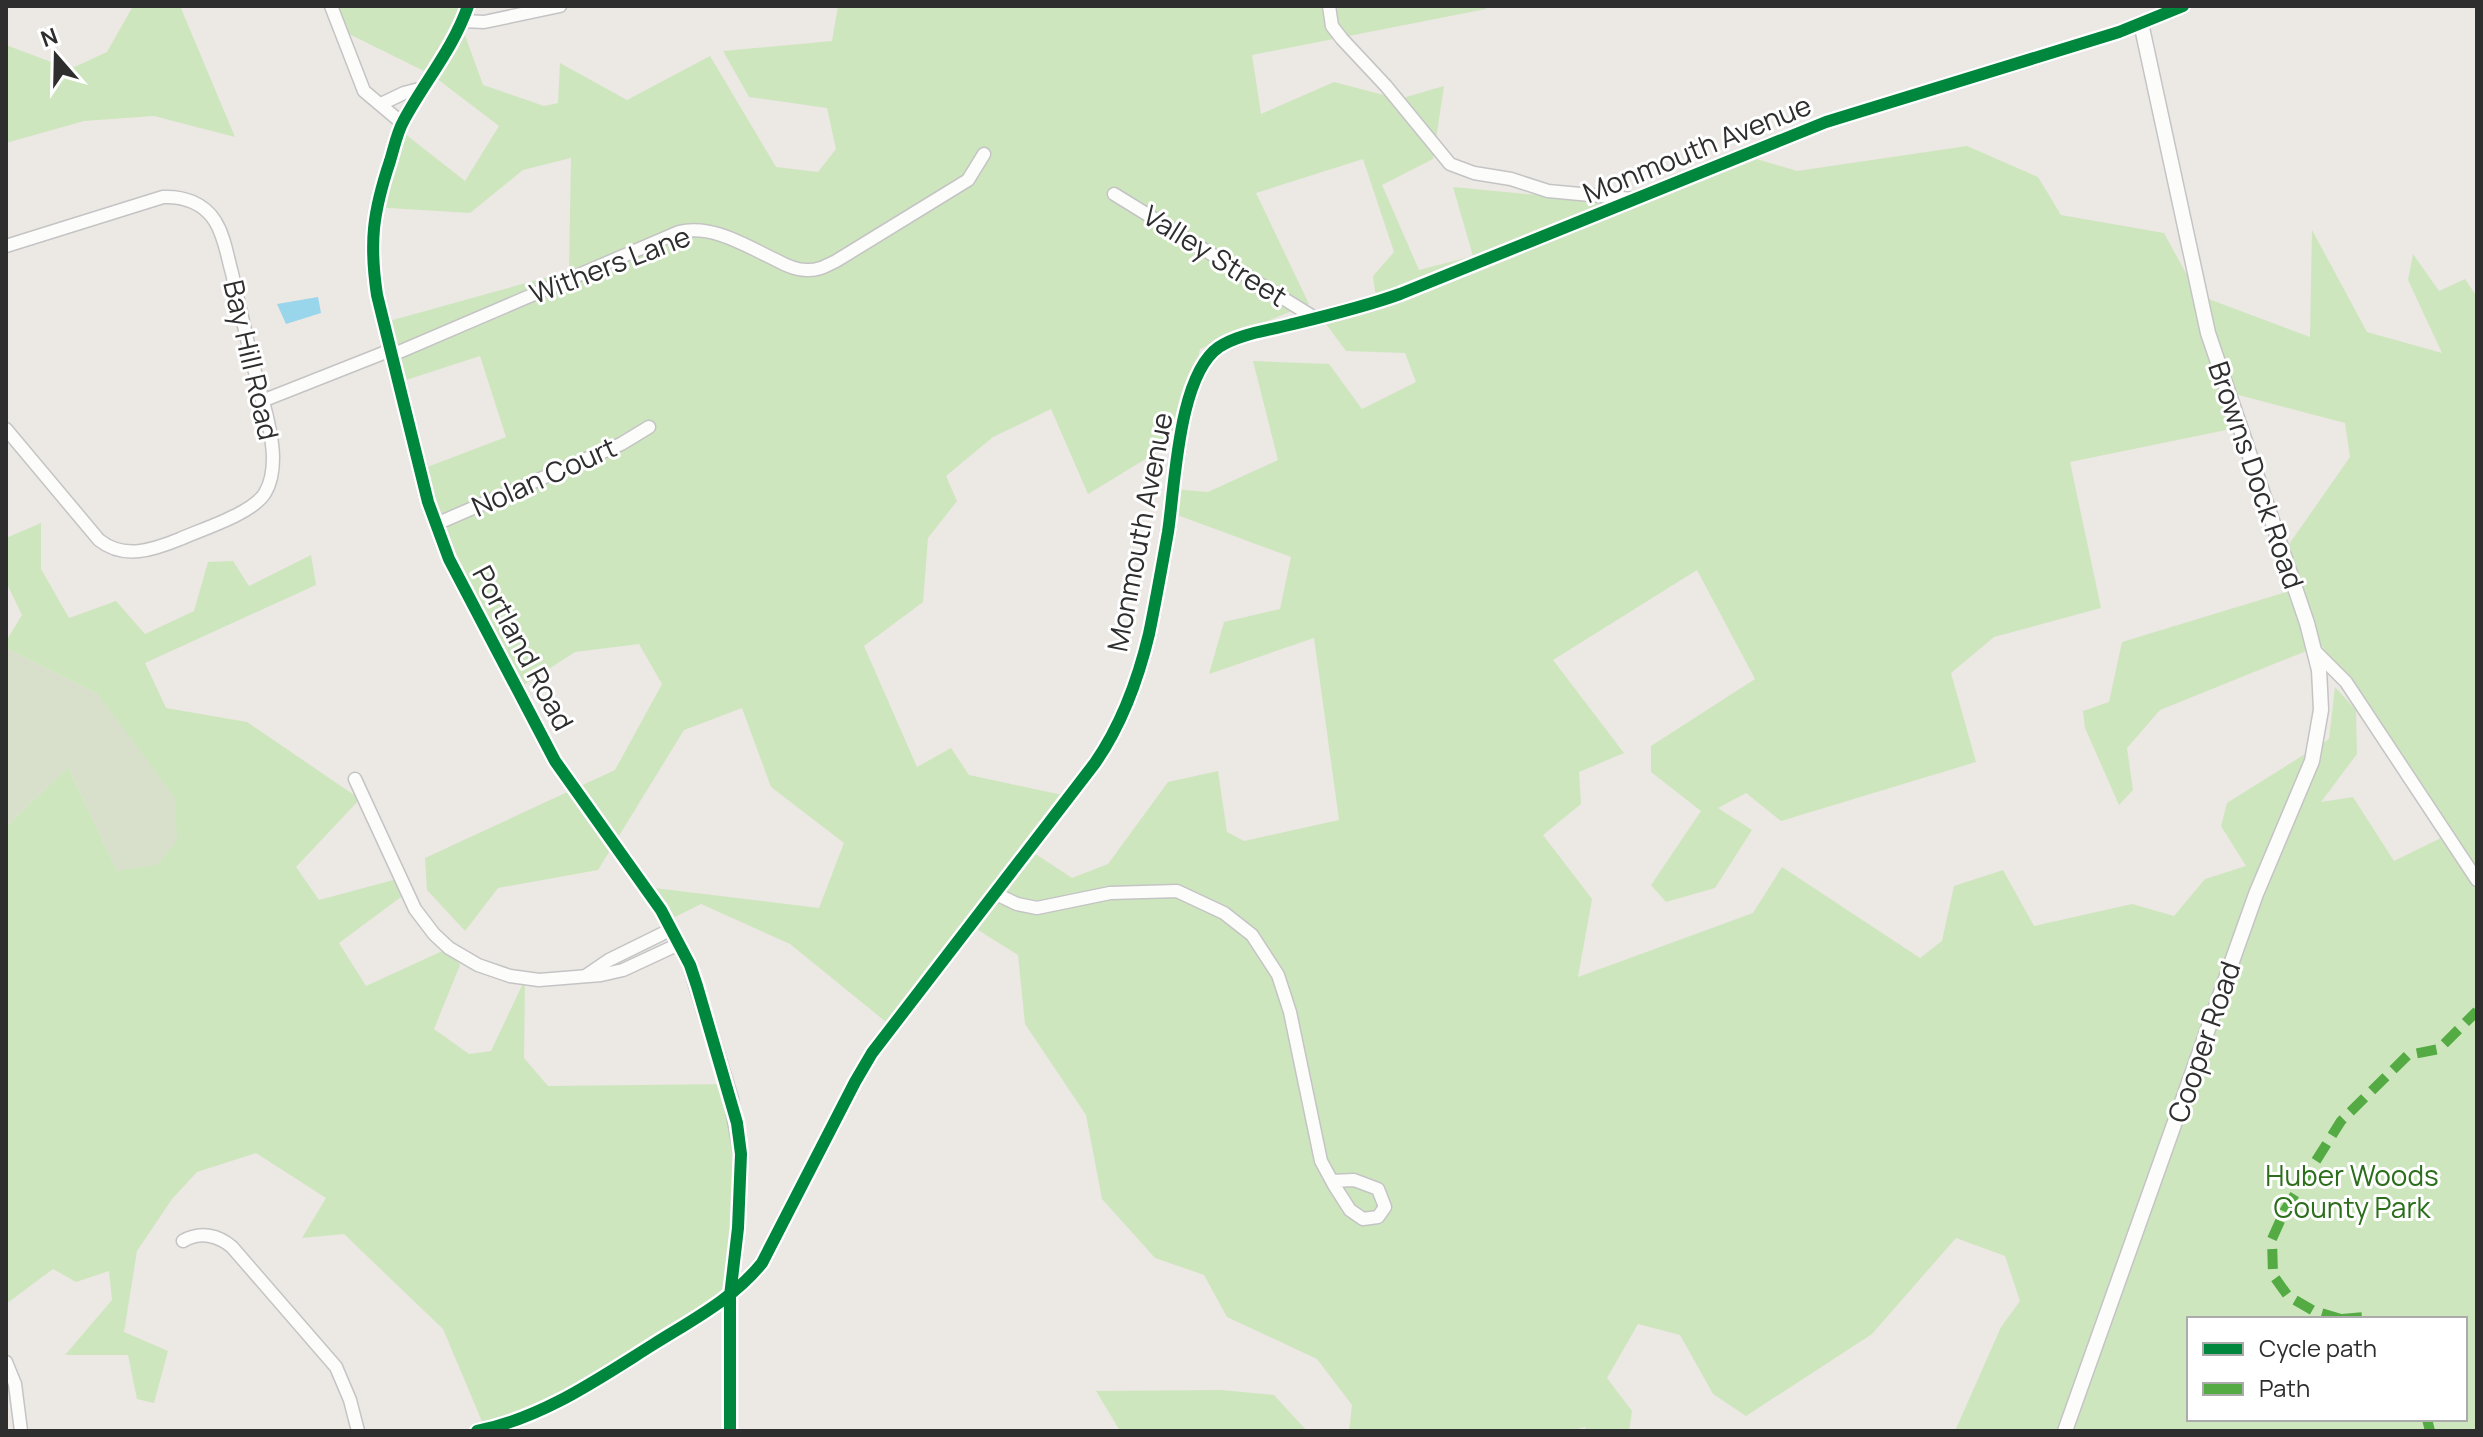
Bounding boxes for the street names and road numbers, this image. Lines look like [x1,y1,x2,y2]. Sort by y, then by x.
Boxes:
street label: Monmouth Avenue [1577,85,1816,211]
street label: Valley Street [1136,196,1295,314]
street label: Withers Lane [524,216,695,312]
street label: Bay Hill Road [215,276,289,443]
street label: Browns Dock Road [2200,356,2314,593]
street label: Monmouth Avenue [1097,409,1181,655]
street label: Nolan Court [465,427,622,525]
street label: Portland Road [464,558,583,737]
street label: Cooper Road [2158,956,2248,1127]

